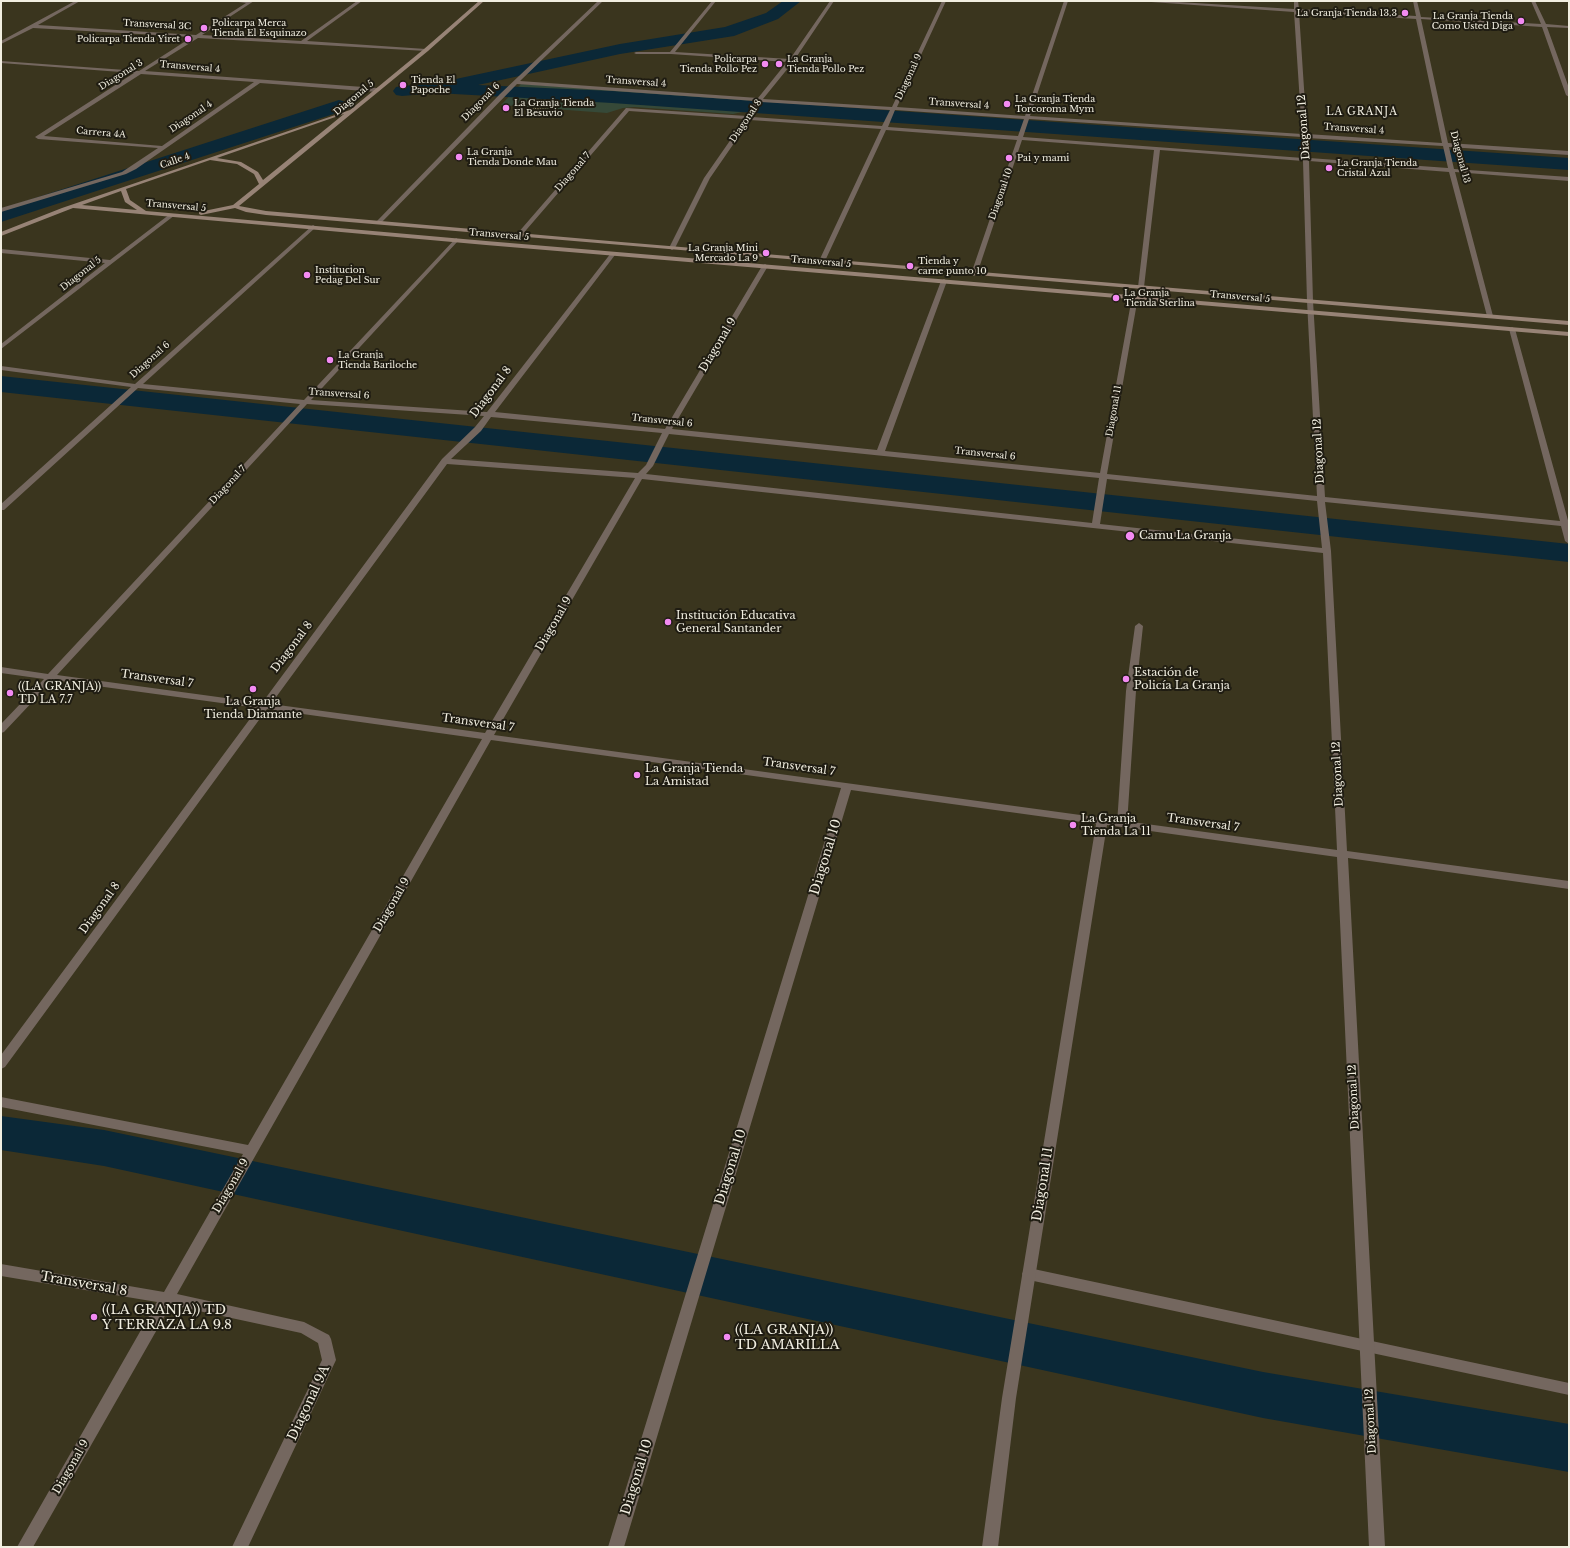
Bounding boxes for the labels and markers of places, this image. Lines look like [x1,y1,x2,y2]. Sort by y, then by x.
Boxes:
place label: La Granja Tienda 13.3 [1297,8,1397,18]
marker: La Granja Tienda 13.3 [1400,8,1410,18]
place label: La Granja Tienda Como Usted Diga [1432,11,1513,32]
marker: La Granja Tienda Como Usted Diga [1516,16,1526,26]
place label: Policarpa Merca Tienda El Esquinazo [212,18,307,39]
marker: Policarpa Merca Tienda El Esquinazo [199,23,209,33]
place label: Policarpa Tienda Yiret [77,34,180,44]
marker: Policarpa Tienda Yiret [183,34,193,44]
place label: Policarpa Tienda Pollo Pez [680,54,757,75]
place label: La Granja Tienda Pollo Pez [787,54,864,75]
marker: Policarpa Tienda Pollo Pez [760,59,770,69]
marker: La Granja Tienda Pollo Pez [774,59,784,69]
place label: Tienda El Papoche [411,75,455,96]
marker: Tienda El Papoche [398,80,408,90]
place label: La Granja Tienda Torcoroma Mym [1015,94,1095,115]
place label: La Granja Tienda El Besuvio [514,98,594,119]
marker: La Granja Tienda Torcoroma Mym [1002,99,1012,109]
marker: La Granja Tienda El Besuvio [501,103,511,113]
place label: La Granja Tienda Donde Mau [467,147,557,168]
marker: La Granja Tienda Donde Mau [454,152,464,162]
marker: Pai y mami [1004,153,1014,163]
place label: Pai y mami [1017,153,1069,163]
place label: La Granja Tienda Cristal Azul [1337,158,1417,179]
marker: La Granja Tienda Cristal Azul [1324,163,1334,173]
place label: La Granja Mini Mercado La 9 [688,243,758,264]
marker: La Granja Mini Mercado La 9 [761,248,771,258]
place label: Tienda y carne punto 10 [918,256,987,277]
marker: Tienda y carne punto 10 [905,261,915,271]
place label: Institucion Pedag Del Sur [315,265,380,286]
marker: Institucion Pedag Del Sur [302,270,312,280]
place label: La Granja Tienda Sterlina [1124,288,1195,309]
marker: La Granja Tienda Sterlina [1111,293,1121,303]
place label: La Granja Tienda Bariloche [338,350,417,371]
marker: La Granja Tienda Bariloche [325,355,335,365]
place label: Camu La Granja [1139,529,1231,543]
marker: Camu La Granja [1124,530,1136,542]
place label: Institución Educativa General Santander [676,609,795,635]
marker: Institución Educativa General Santander [663,617,673,627]
place label: Estación de Policía La Granja [1134,666,1230,692]
marker: Estación de Policía La Granja [1121,674,1131,684]
place label: ((LA GRANJA)) TD LA 7.7 [18,680,101,706]
marker: La Granja Tienda Diamante [248,684,258,694]
marker: ((LA GRANJA)) TD LA 7.7 [5,688,15,698]
place label: La Granja Tienda Diamante [204,695,302,721]
place label: La Granja Tienda La Amistad [645,762,743,788]
marker: La Granja Tienda La Amistad [632,770,642,780]
place label: La Granja Tienda La 11 [1081,812,1151,838]
marker: La Granja Tienda La 11 [1068,820,1078,830]
place label: ((LA GRANJA)) TD Y TERRAZA LA 9.8 [102,1302,232,1333]
marker: ((LA GRANJA)) TD Y TERRAZA LA 9.8 [89,1312,99,1322]
place label: ((LA GRANJA)) TD AMARILLA [735,1322,839,1353]
marker: ((LA GRANJA)) TD AMARILLA [722,1332,732,1342]

